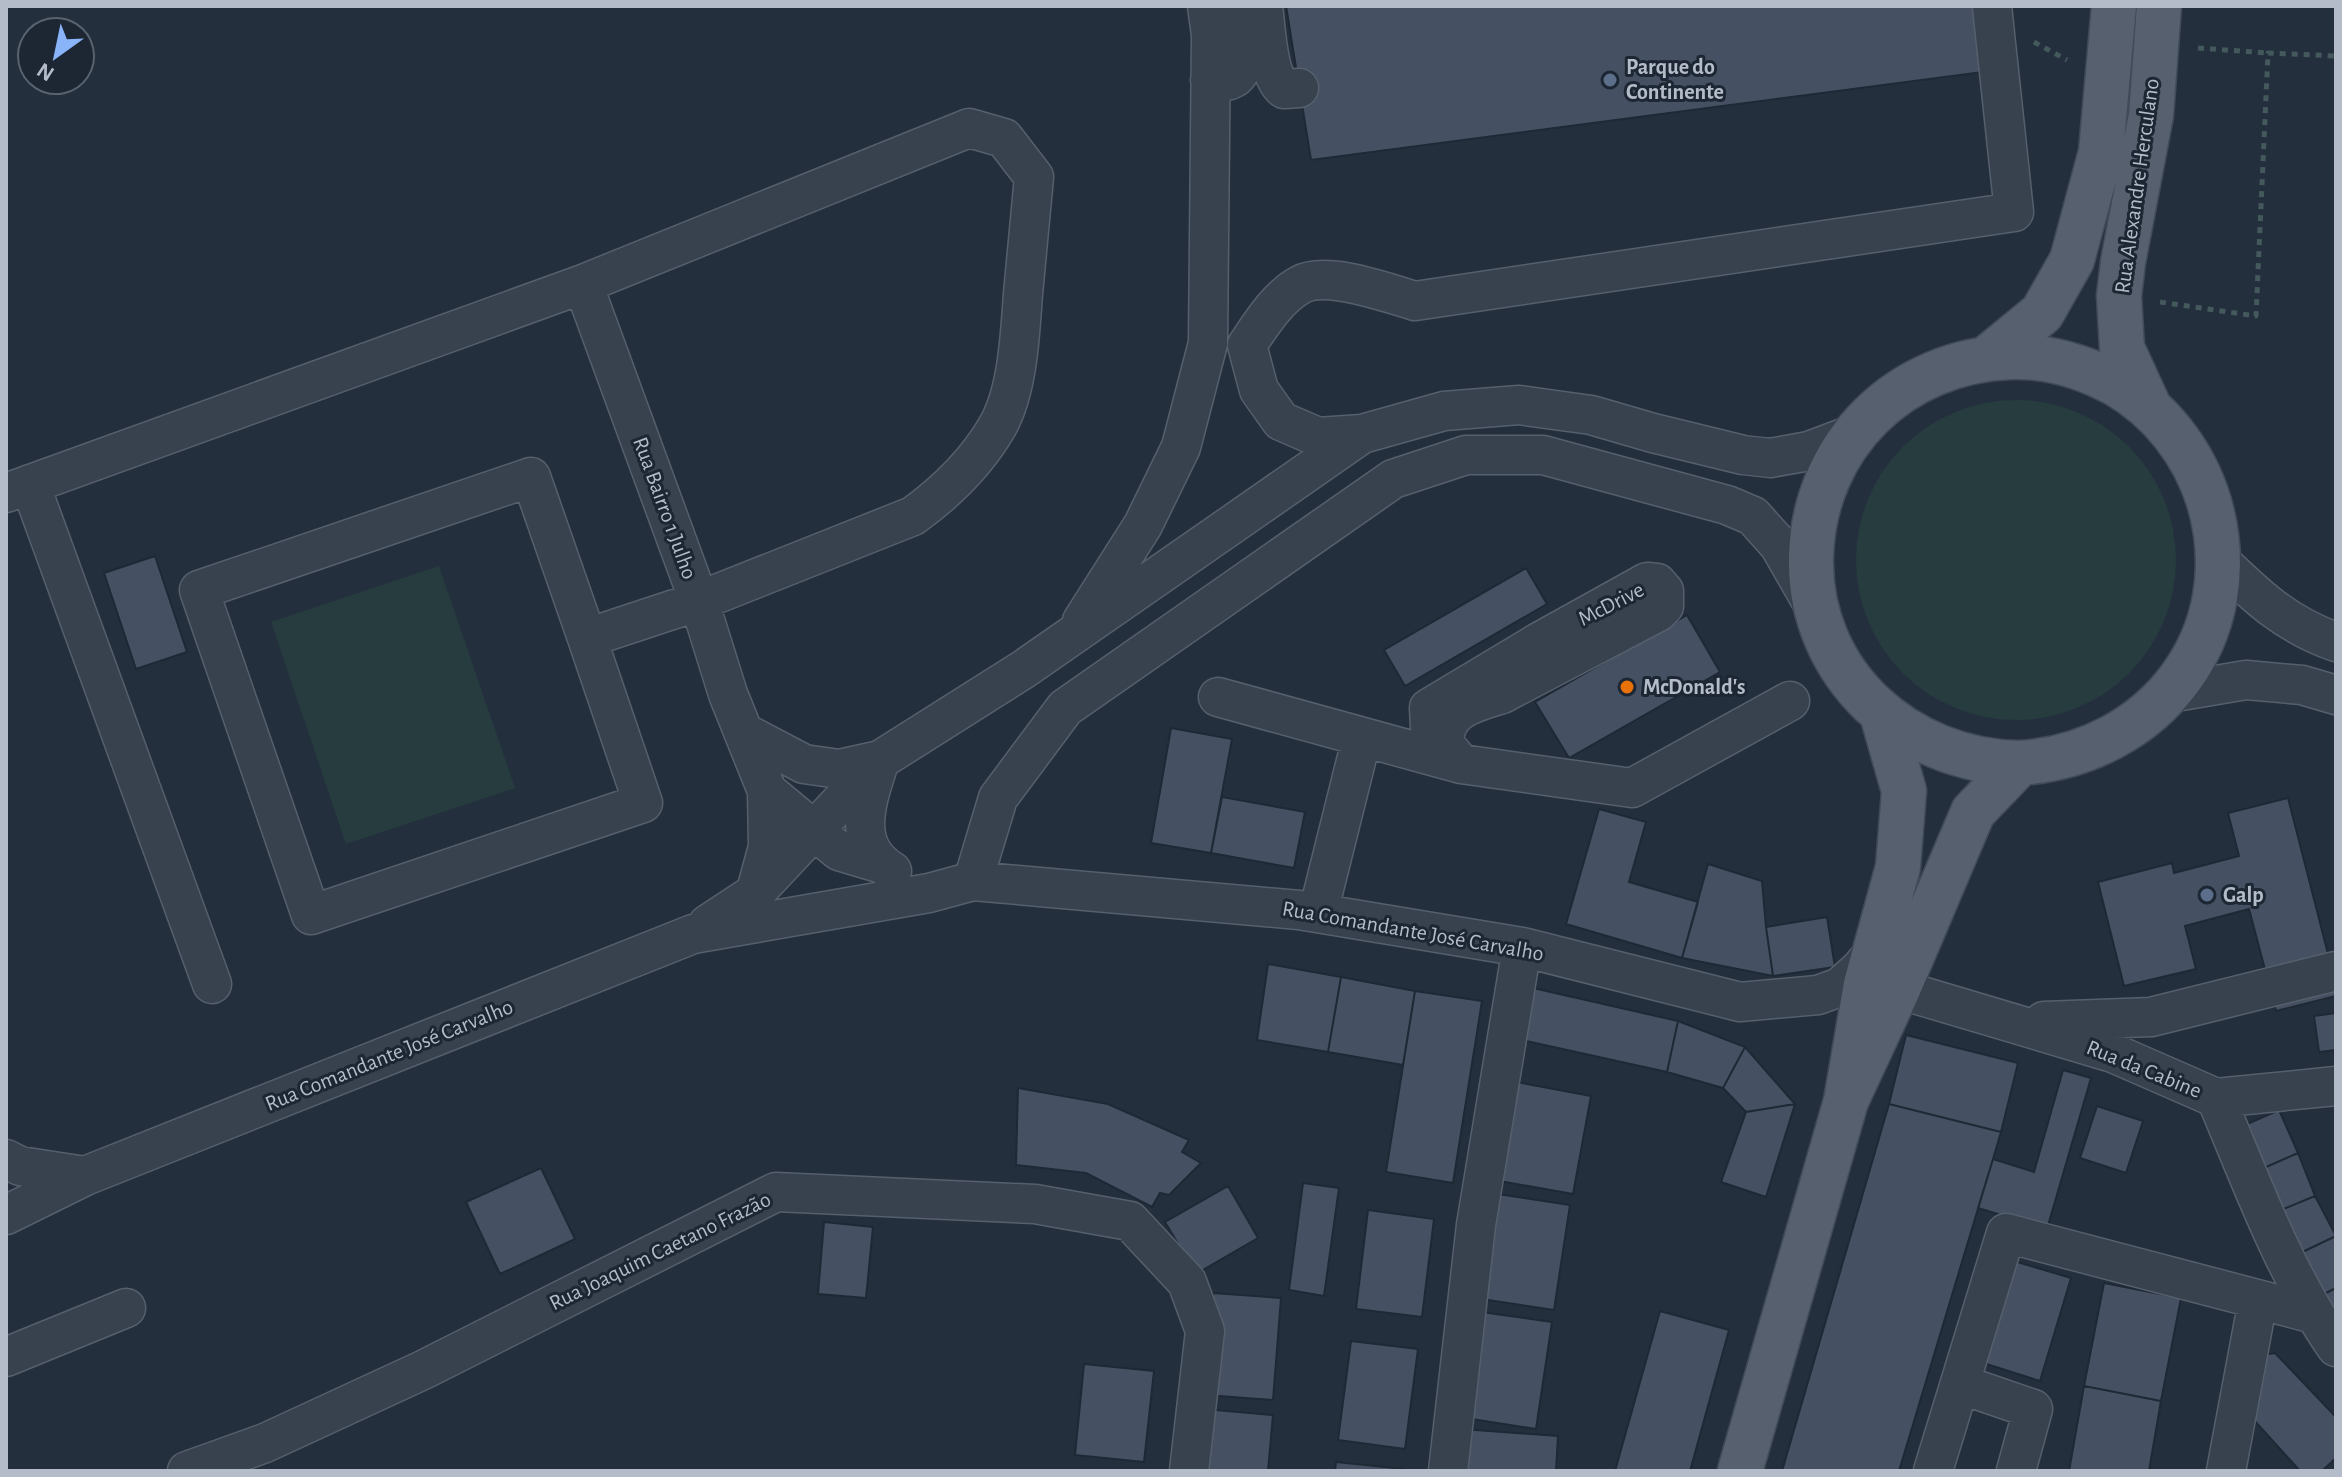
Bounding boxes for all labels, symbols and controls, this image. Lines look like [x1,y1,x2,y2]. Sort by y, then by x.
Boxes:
north arrow [16,16,96,96]
place label: Parque do Continente [1626,56,1724,103]
text: N [33,59,58,85]
marker: Parque do Continente [1601,71,1619,89]
street label: Rua Alexandre Herculano [2111,77,2163,295]
street label: Rua Bairro 1 Julho [629,434,701,582]
street label: McDrive [1575,578,1647,630]
place label: McDonald's [1643,676,1745,698]
marker: McDonald's [1618,678,1636,696]
place label: Galp [2223,884,2264,906]
marker: Galp [2198,886,2216,904]
street label: Rua Comandante José Carvalho [1281,897,1545,965]
street label: Rua Comandante José Carvalho [262,995,516,1115]
street label: Rua da Cabine [2083,1036,2205,1102]
street label: Rua Joaquim Caetano Frazão [546,1188,774,1314]

